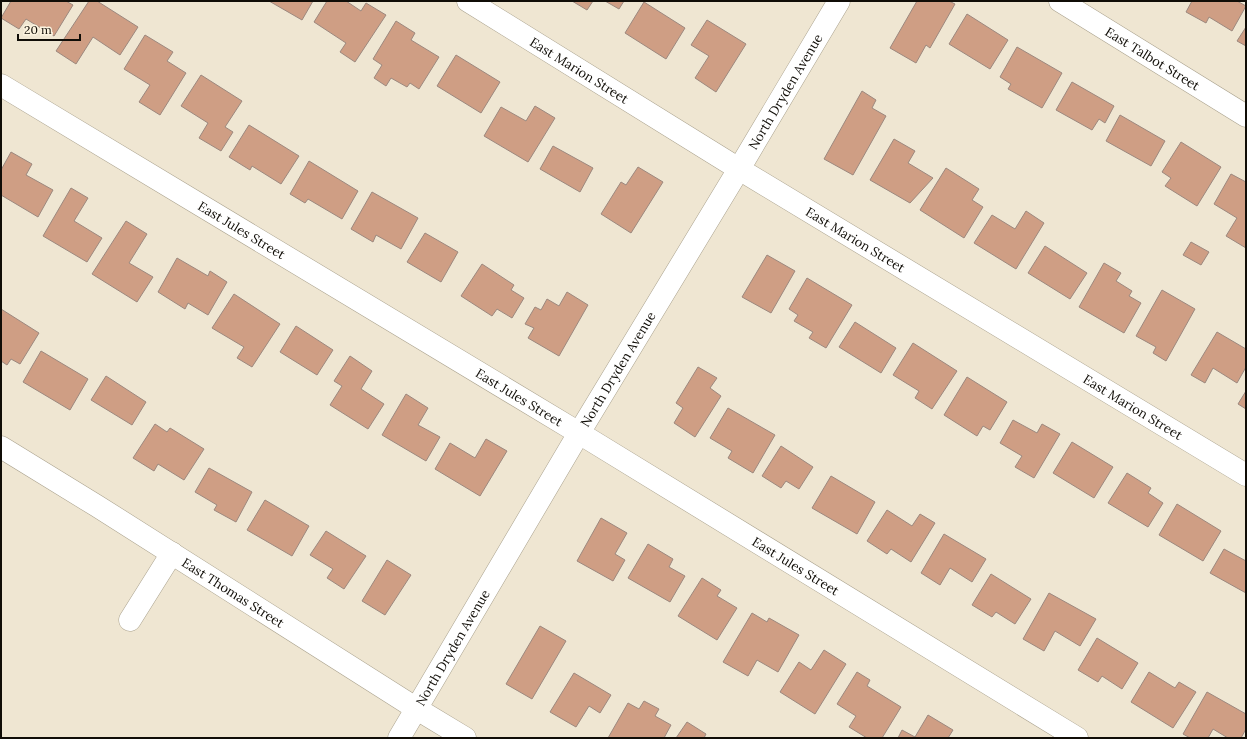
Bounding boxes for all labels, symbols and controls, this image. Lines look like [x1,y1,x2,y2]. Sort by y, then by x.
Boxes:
scale bar [18,16,80,42]
text: 20 m [24,22,52,37]
street label: East Talbot Street [1102,23,1203,94]
street label: North Dryden Avenue [744,30,826,153]
street label: East Marion Street [527,33,632,107]
street label: East Jules Street [195,197,288,263]
street label: East Marion Street [803,203,908,276]
street label: North Dryden Avenue [576,308,659,430]
street label: East Jules Street [473,364,566,430]
street label: East Marion Street [1080,370,1186,443]
street label: East Jules Street [749,533,842,599]
street label: East Thomas Street [179,554,287,631]
street label: North Dryden Avenue [412,586,493,709]

